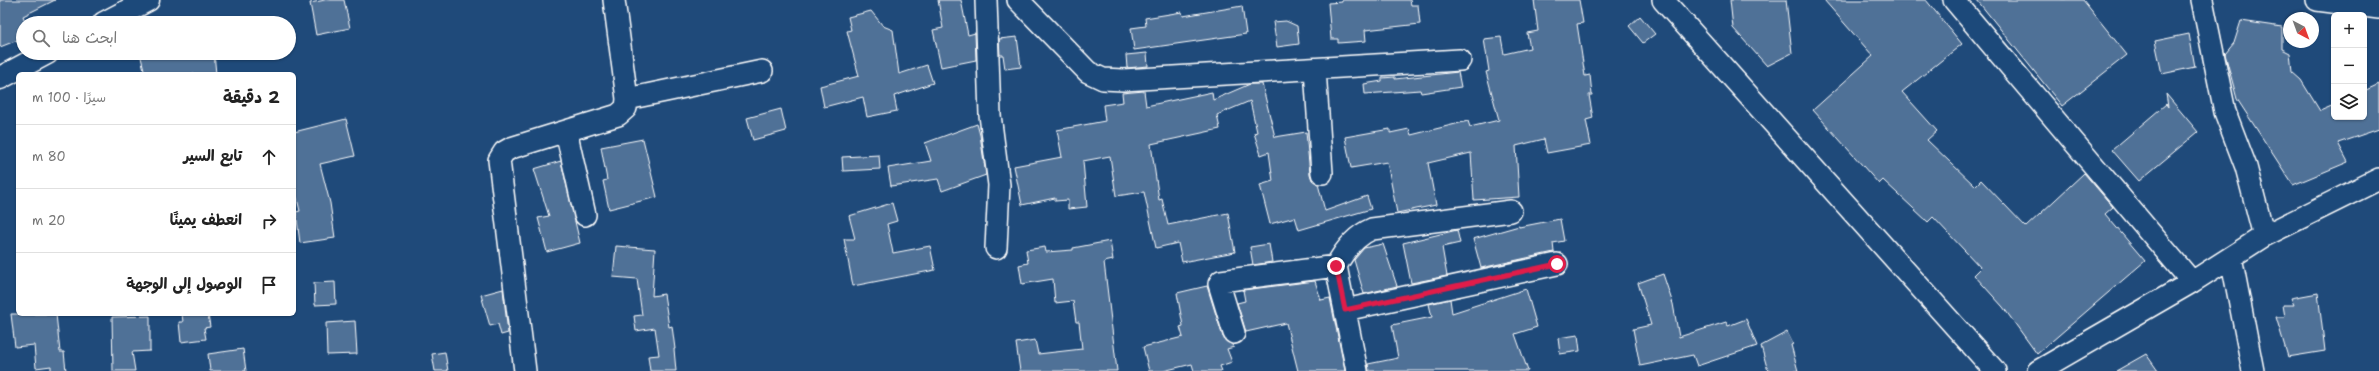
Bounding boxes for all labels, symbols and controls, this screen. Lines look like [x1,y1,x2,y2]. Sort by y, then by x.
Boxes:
north arrow [2283,12,2319,48]
map controls [2331,12,2367,120]
button: + [2331,12,2367,48]
search box [16,16,296,60]
icon: search [30,27,52,49]
text: ابحث هنا [62,28,117,48]
button: − [2331,48,2367,84]
button: layers [2331,84,2367,120]
text: 2 دقيقة [223,86,280,108]
text: سيرًا · 100 m [32,89,106,106]
text: تابع السير [183,146,242,166]
icon: ahead [258,146,280,168]
text: 80 m [32,148,66,165]
text: انعطف يمينًا [170,210,242,230]
icon: right [258,210,280,232]
text: 20 m [32,212,65,229]
route start [1548,255,1566,273]
route end [1327,257,1345,275]
text: الوصول إلى الوجهة [126,274,242,294]
icon: arrive [258,274,280,296]

